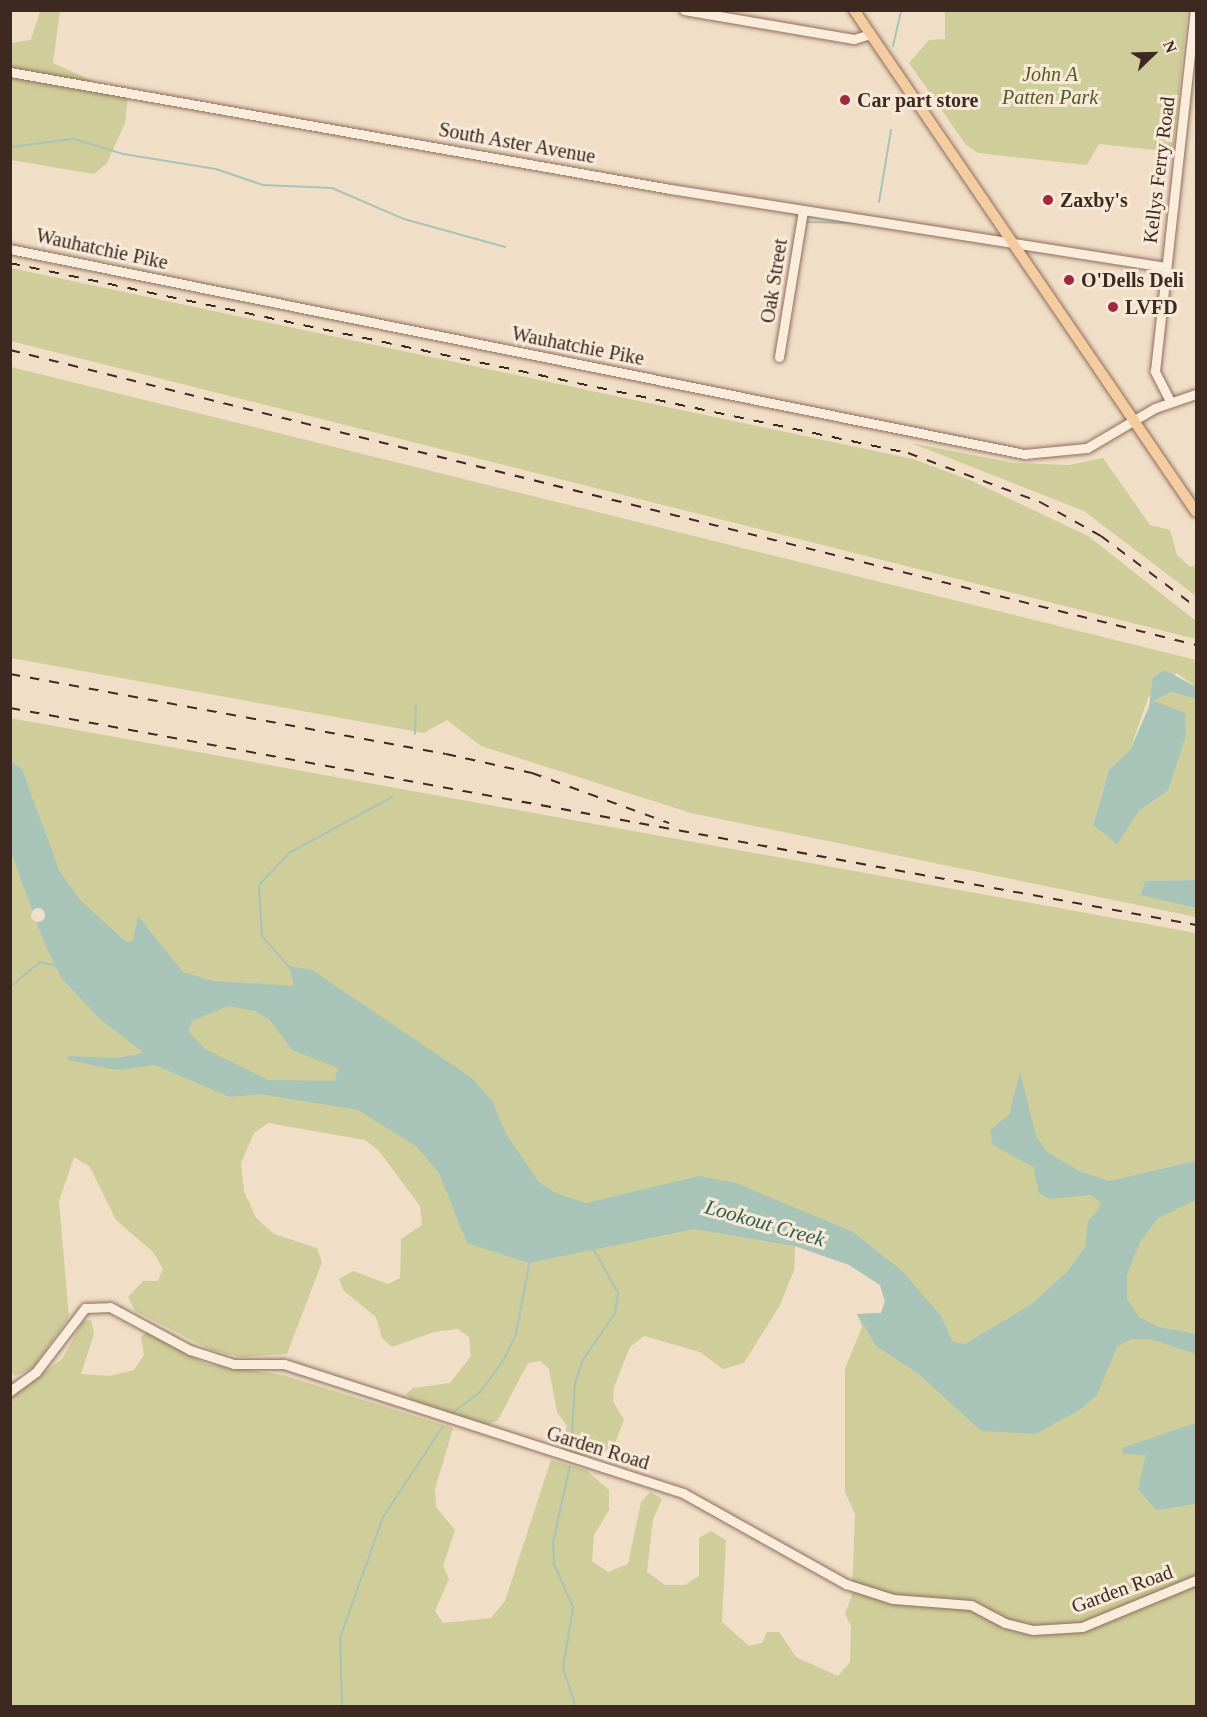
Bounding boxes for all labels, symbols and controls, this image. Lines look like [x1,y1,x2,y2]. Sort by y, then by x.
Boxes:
north arrow [1123,24,1183,84]
text: N [1160,38,1180,55]
park label: John A Patten Park [1002,62,1098,109]
place label: Car part store [857,88,979,112]
marker: Car part store [838,93,852,107]
street label: Kellys Ferry Road [1138,95,1180,245]
street label: South Aster Avenue [436,117,598,169]
place label: Zaxby's [1060,188,1128,212]
marker: Zaxby's [1041,193,1055,207]
street label: Wauhatchie Pike [34,223,170,275]
street label: Oak Street [756,237,792,325]
place label: O'Dells Deli [1081,268,1184,292]
marker: O'Dells Deli [1062,273,1076,287]
place label: LVFD [1125,295,1178,319]
marker: LVFD [1106,300,1120,314]
street label: Wauhatchie Pike [510,321,646,371]
water label: Lookout Creek [702,1194,828,1252]
street label: Garden Road [544,1421,652,1475]
street label: Garden Road [1068,1560,1176,1618]

